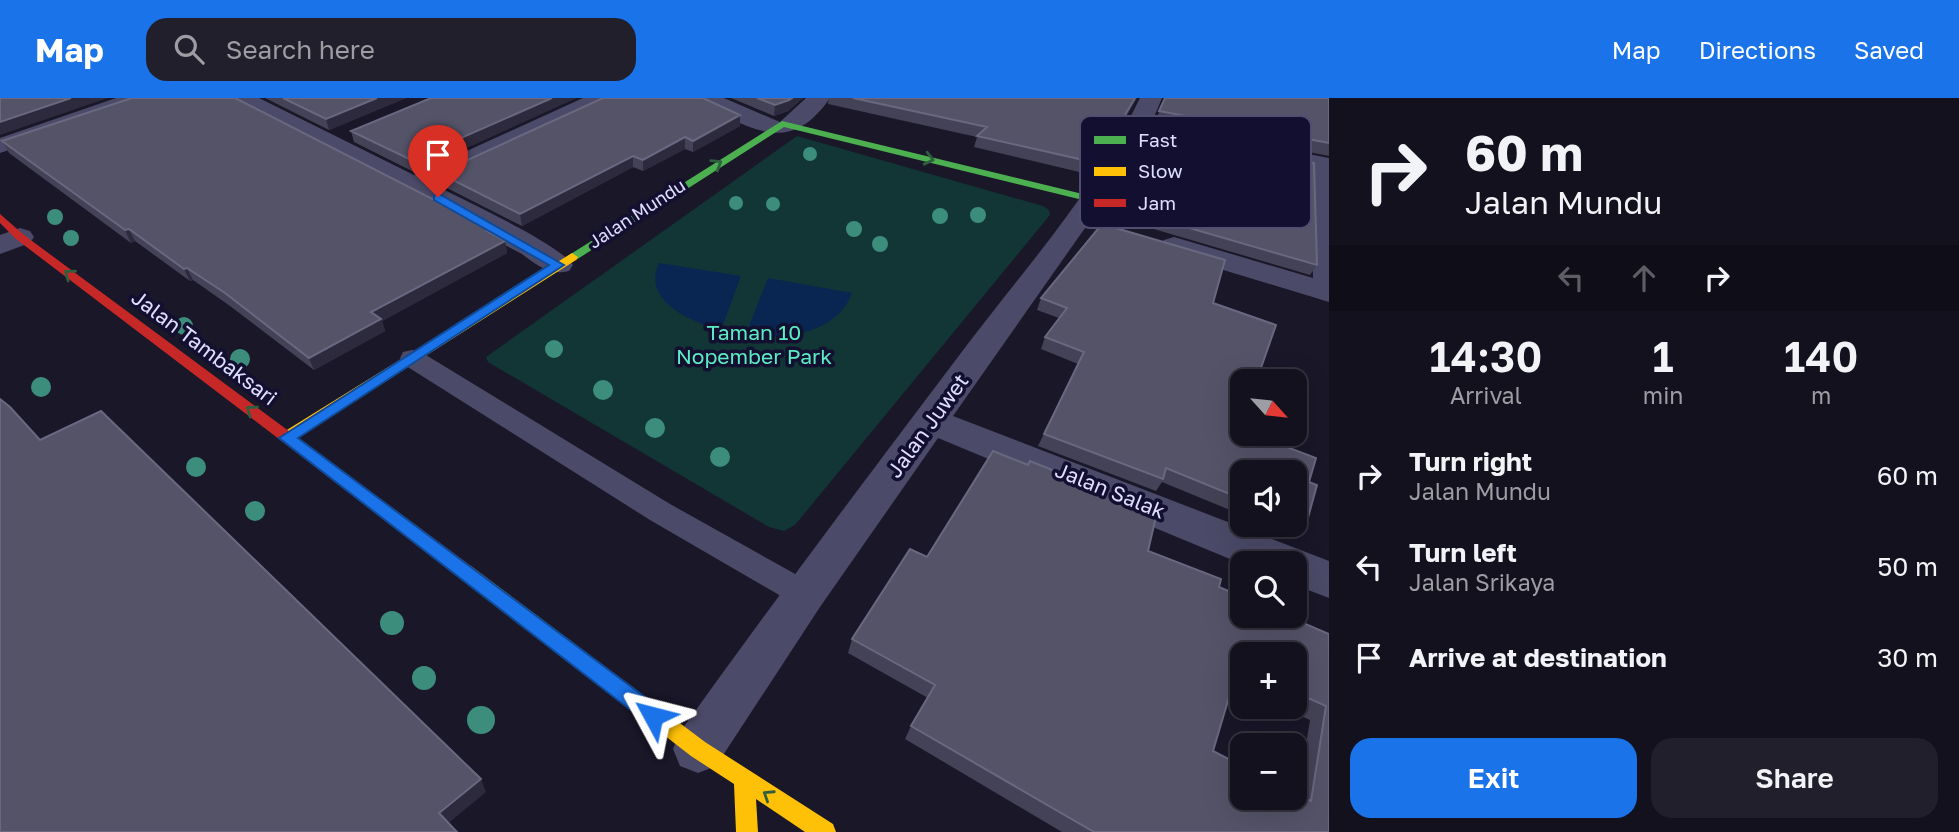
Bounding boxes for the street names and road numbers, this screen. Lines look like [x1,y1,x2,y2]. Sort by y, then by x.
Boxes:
street label: Jalan Mundu [584,174,689,253]
street label: Jalan Tambaksari [127,284,282,410]
street label: Jalan Juwet [881,368,974,482]
street label: Jalan Salak [1052,456,1169,524]

